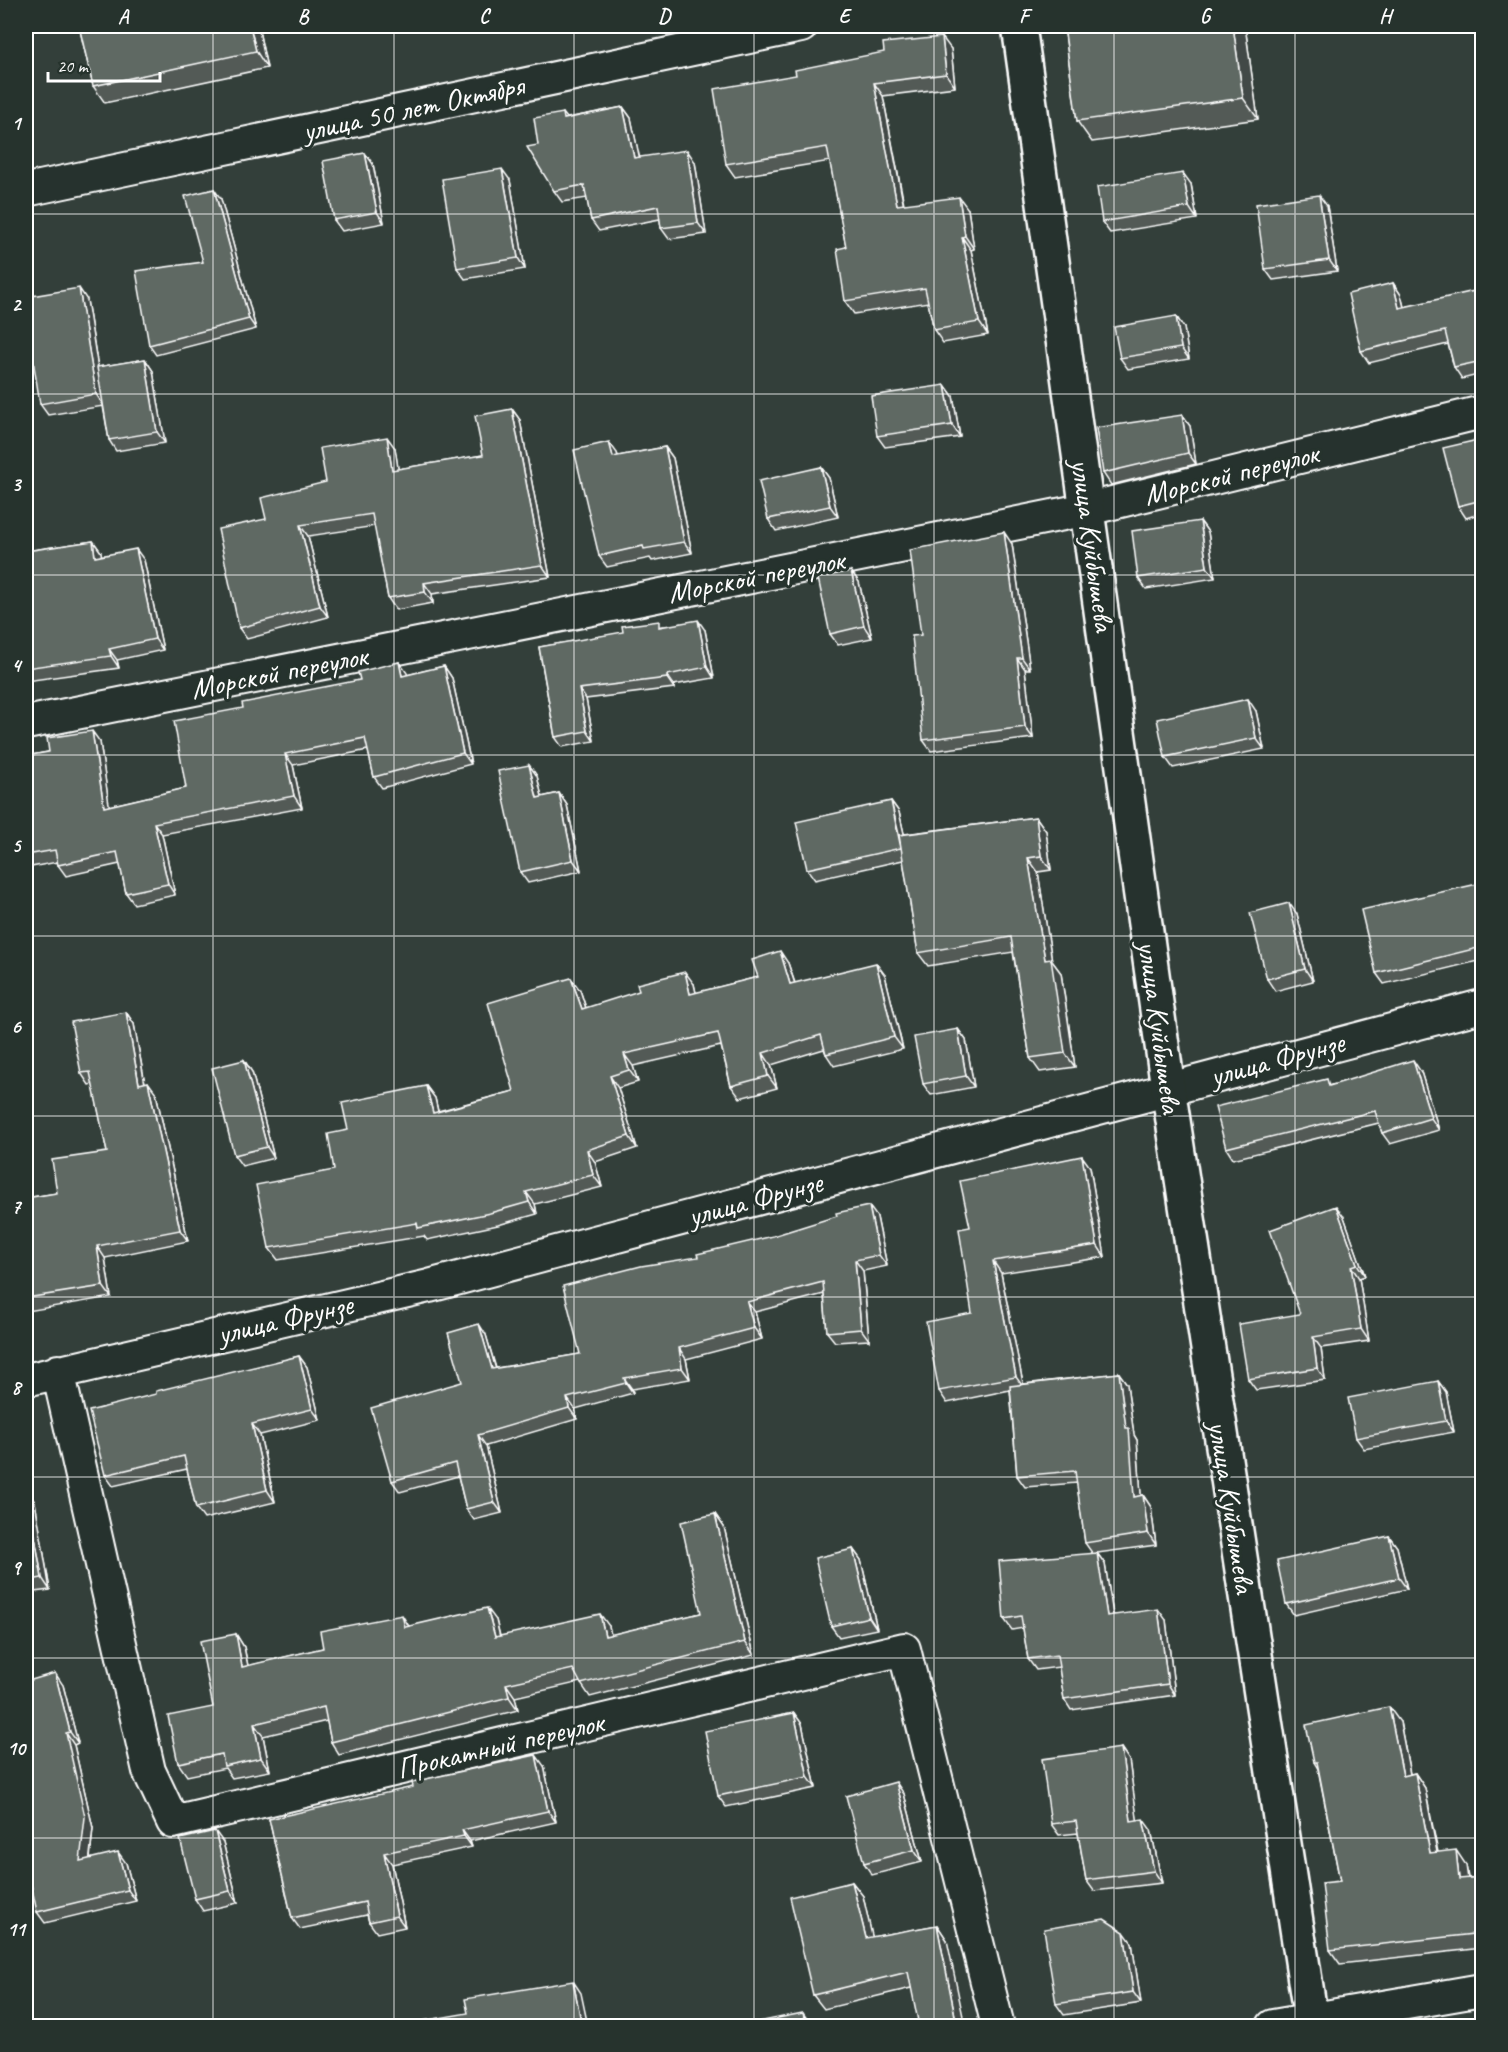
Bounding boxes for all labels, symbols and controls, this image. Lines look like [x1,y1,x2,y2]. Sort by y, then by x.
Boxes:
text: A [118,4,130,29]
text: B [298,4,310,29]
text: C [479,4,491,29]
text: D [658,4,672,29]
text: E [839,4,853,29]
text: F [1019,4,1033,29]
text: G [1200,4,1213,29]
text: H [1379,4,1394,29]
scale bar [48,45,160,83]
text: 20 m [57,55,90,77]
street label: улица 50 лет Октября [297,65,530,150]
text: 1 [12,111,23,136]
text: 2 [12,292,23,317]
street label: Морской переулок [1140,433,1325,514]
street label: улица Куйбышева [1062,454,1124,636]
text: 3 [12,472,23,497]
street label: Морской переулок [665,540,850,612]
street label: Морской переулок [188,636,373,708]
text: 4 [12,653,24,678]
text: 5 [12,833,23,858]
street label: улица Куйбышева [1129,936,1191,1118]
text: 6 [11,1014,22,1039]
street label: улица Фрунзе [1204,1022,1350,1096]
street label: улица Фрунзе [682,1162,828,1236]
text: 7 [12,1194,23,1219]
street label: улица Фрунзе [212,1285,358,1353]
text: 8 [12,1375,24,1400]
street label: улица Куйбышева [1199,1416,1265,1598]
text: 9 [12,1555,23,1580]
street label: Прокатный переулок [393,1702,610,1787]
text: 10 [7,1736,27,1761]
text: 11 [7,1917,27,1942]

